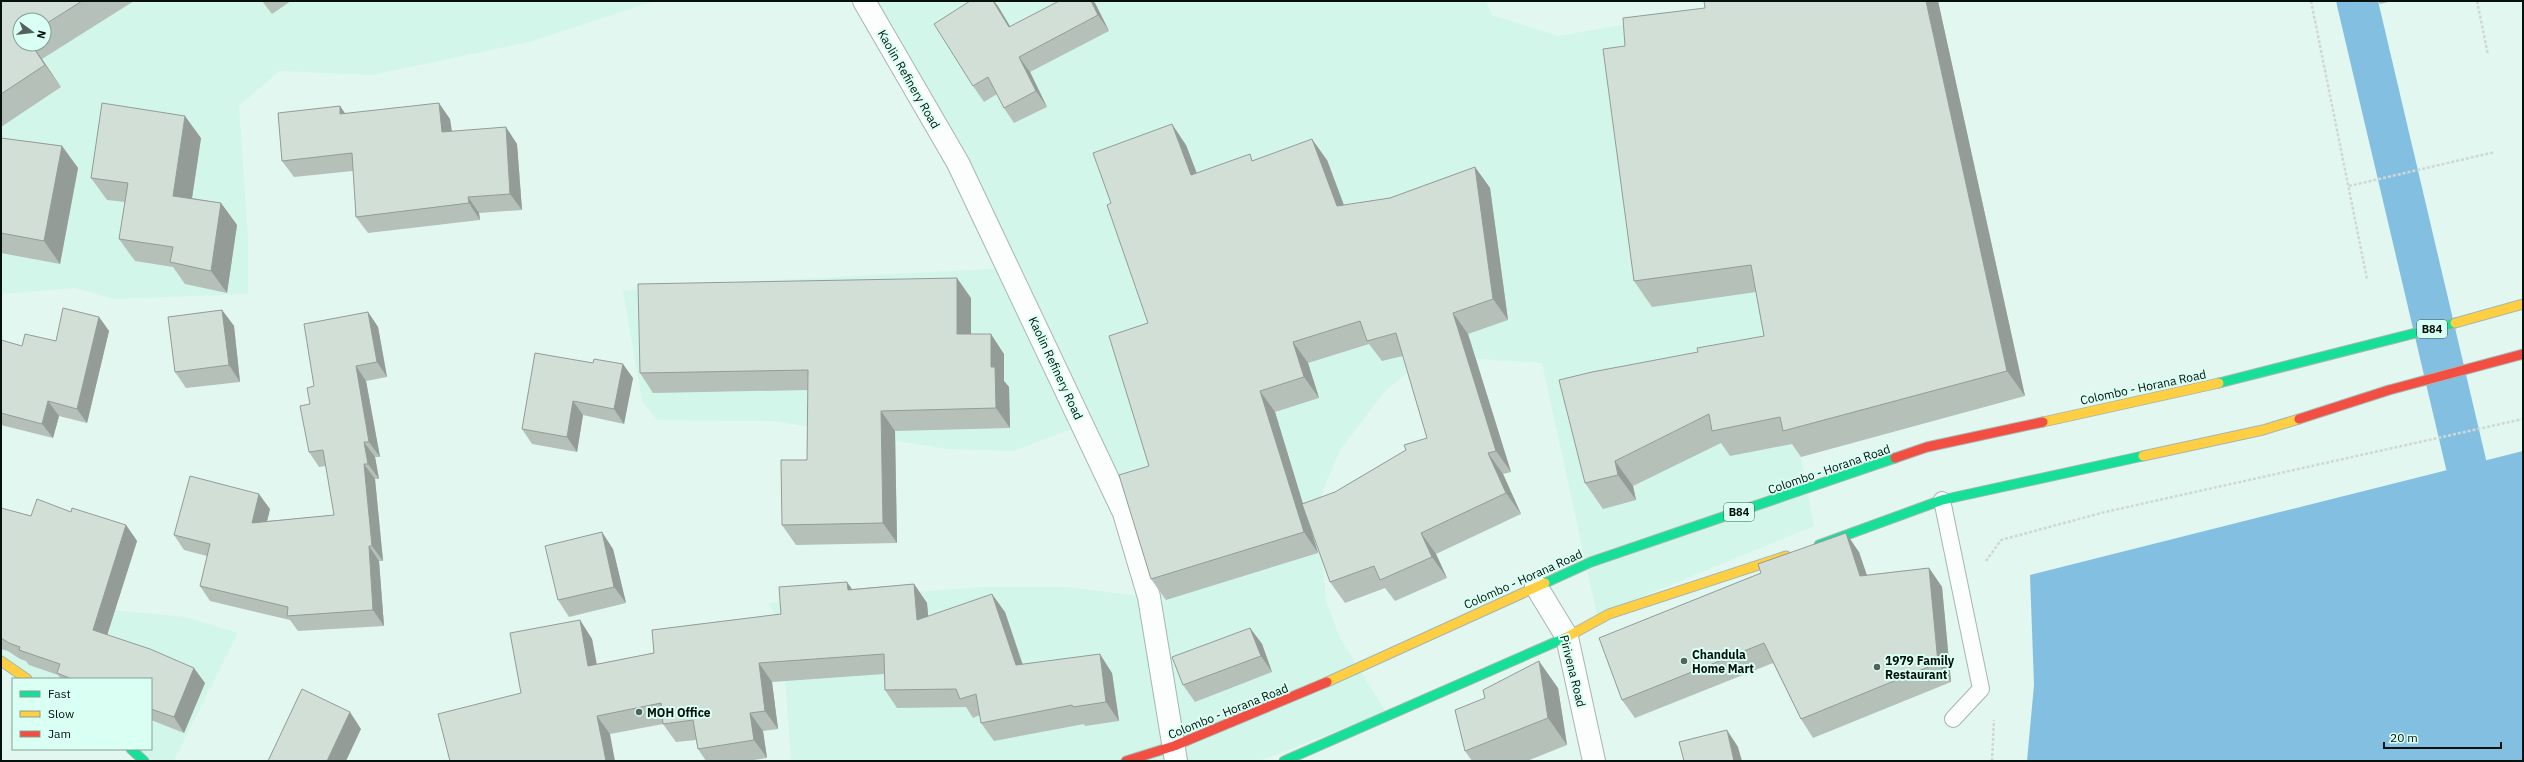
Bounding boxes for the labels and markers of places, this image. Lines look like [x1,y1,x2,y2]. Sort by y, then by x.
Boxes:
place label: Chandula Home Mart [1692,647,1754,676]
place label: 1979 Family Restaurant [1885,653,1955,682]
marker: Chandula Home Mart [1679,656,1689,666]
marker: 1979 Family Restaurant [1872,662,1882,672]
place label: MOH Office [647,705,711,720]
marker: MOH Office [634,707,644,717]

